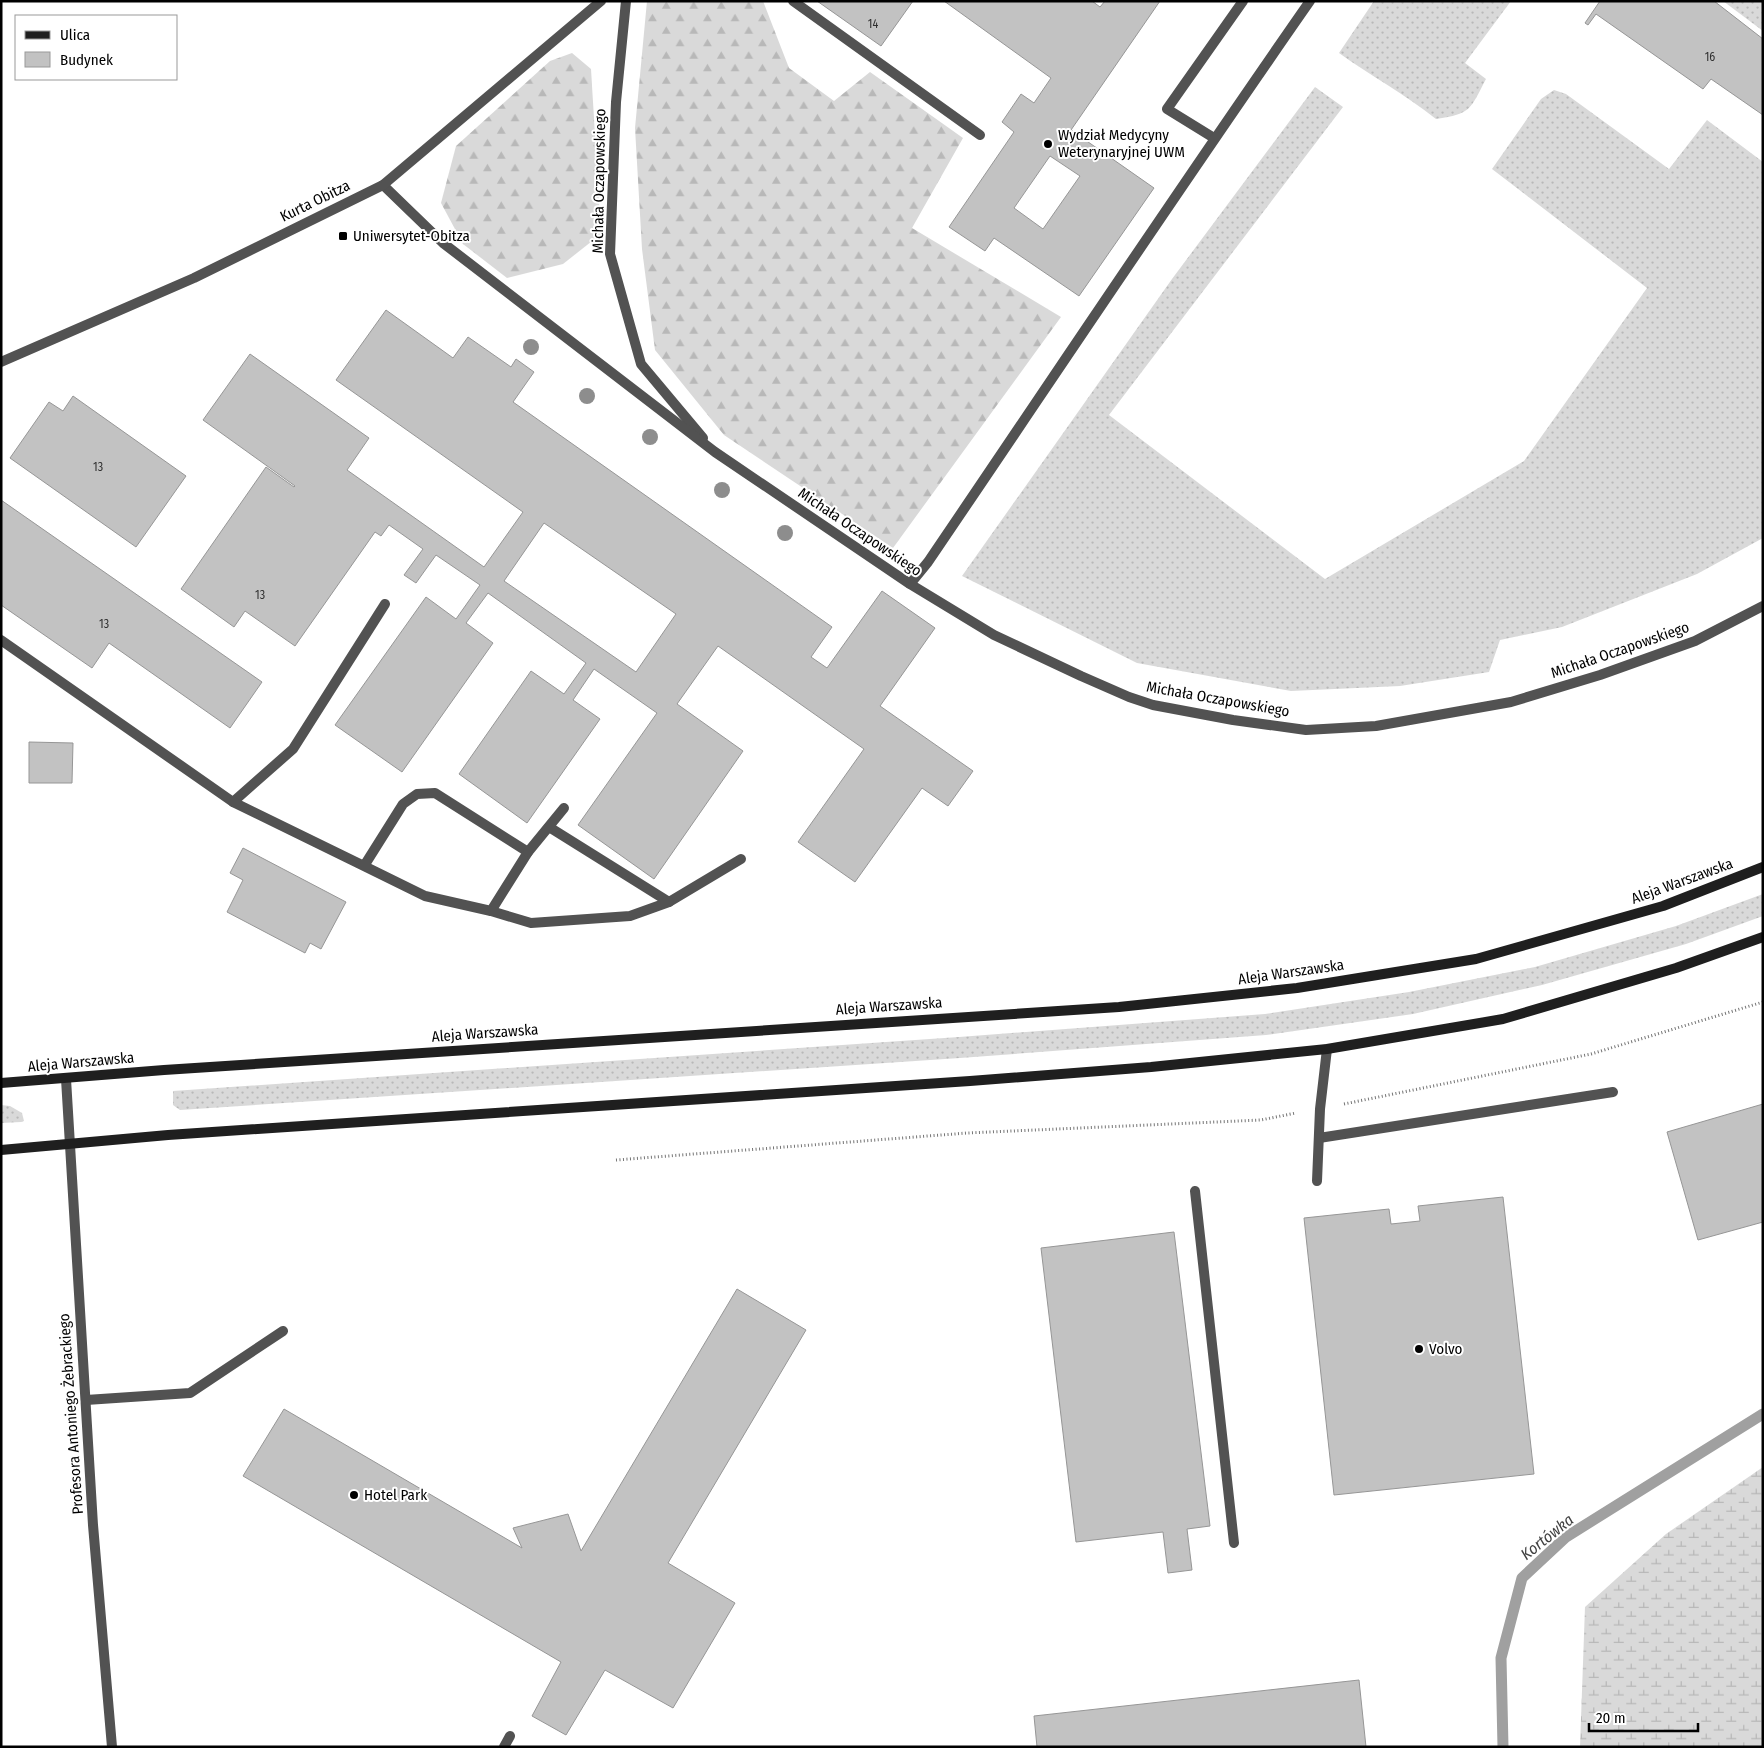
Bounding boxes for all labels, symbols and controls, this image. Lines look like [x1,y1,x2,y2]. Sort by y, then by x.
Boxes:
legend [15,15,178,80]
house number: 14 [868,17,878,31]
text: Ulica [60,26,90,44]
house number: 16 [1705,50,1715,64]
text: Budynek [60,51,113,69]
street label: Michała Oczapowskiego [589,108,609,254]
place label: Wydział Medycyny Weterynaryjnej UWM [1058,126,1185,161]
marker: Wydział Medycyny Weterynaryjnej UWM [1042,138,1054,150]
street label: Kurta Obitza [277,176,353,226]
place label: Uniwersytet-Obitza [353,227,470,245]
marker: Uniwersytet-Obitza [337,230,349,242]
house number: 13 [93,460,103,474]
street label: Michała Oczapowskiego [795,484,925,580]
house number: 13 [255,588,265,602]
house number: 13 [99,617,109,631]
street label: Michała Oczapowskiego [1549,618,1692,682]
street label: Michała Oczapowskiego [1145,678,1291,720]
street label: Aleja Warszawska [1629,854,1735,908]
street label: Aleja Warszawska [1237,956,1345,988]
street label: Aleja Warszawska [835,993,943,1019]
street label: Aleja Warszawska [431,1020,539,1046]
street label: Aleja Warszawska [27,1048,135,1076]
street label: Profesora Antoniego Żebrackiego [55,1313,87,1515]
place label: Volvo [1429,1340,1463,1358]
marker: Volvo [1413,1343,1425,1355]
place label: Hotel Park [364,1486,427,1504]
marker: Hotel Park [348,1489,360,1501]
water label: Kortówka [1517,1510,1577,1564]
scale bar [1589,1700,1698,1732]
text: 20 m [1596,1709,1626,1727]

